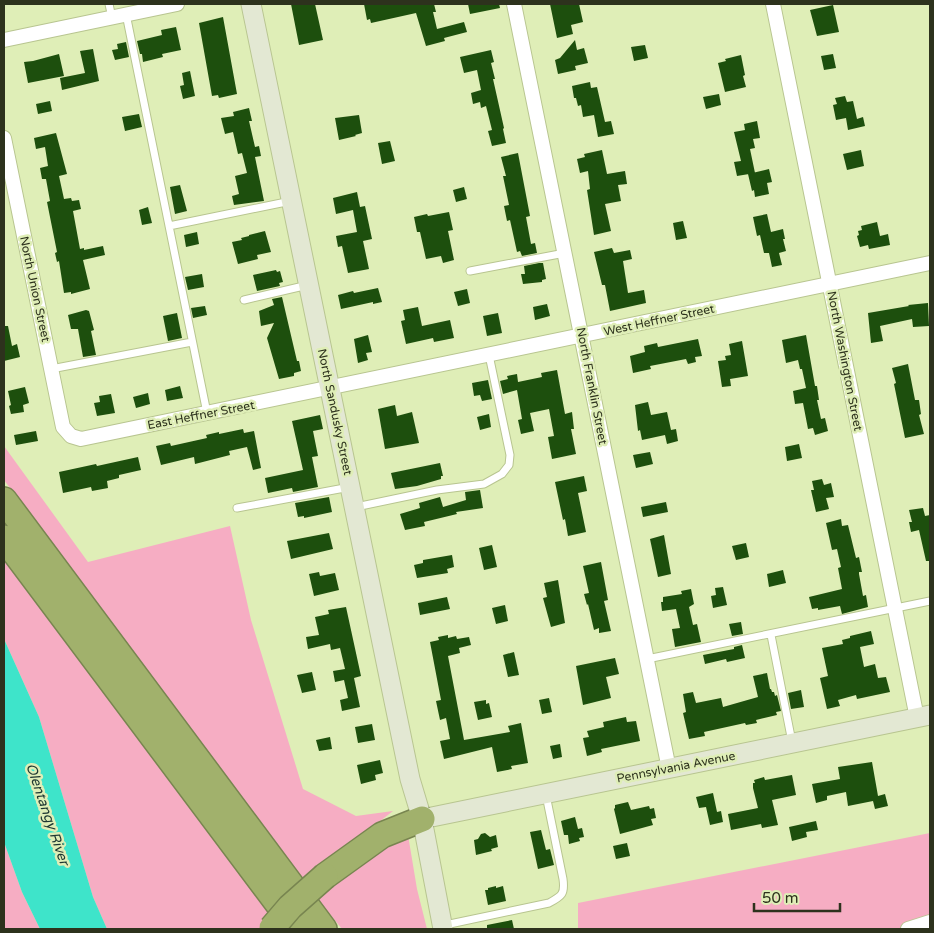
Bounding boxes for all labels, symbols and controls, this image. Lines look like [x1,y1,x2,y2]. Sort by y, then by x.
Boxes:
street label: North Union Street [17,235,53,343]
street label: North Washington Street [825,290,866,433]
street label: West Heffner Street [602,301,716,339]
street label: North Franklin Street [574,326,610,446]
street label: North Sandusky Street [315,348,355,477]
street label: East Heffner Street [146,398,256,432]
street label: Pennsylvania Avenue [615,749,737,785]
water label: Olentangy River [22,761,73,869]
scale bar [754,880,840,912]
text: 50 m [762,889,799,907]

